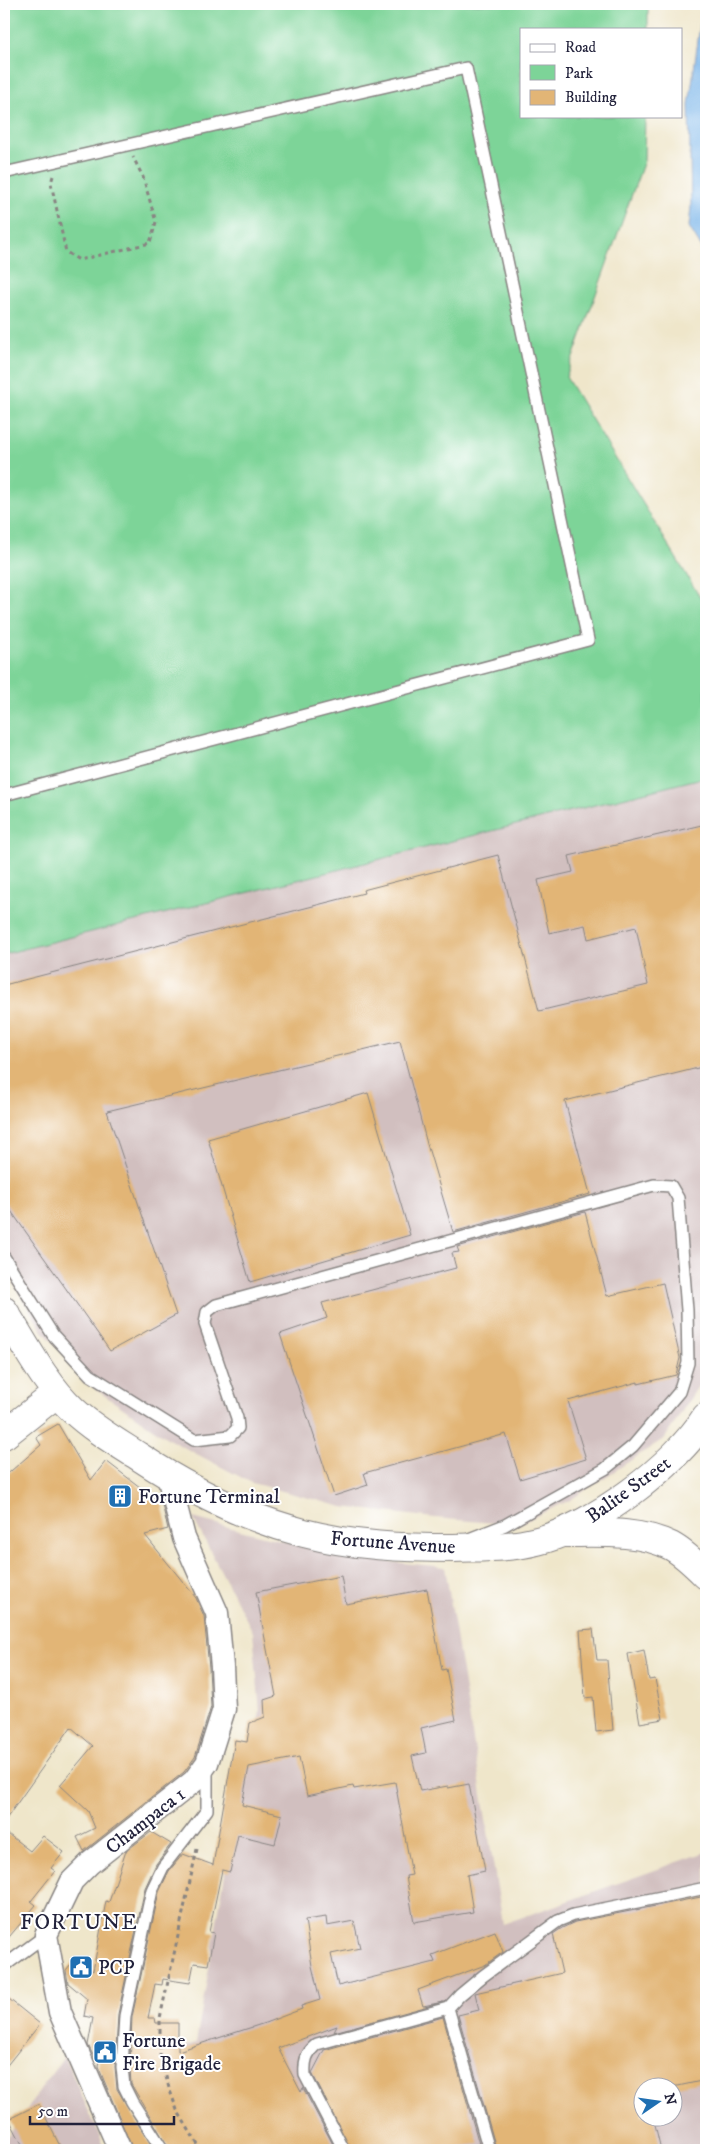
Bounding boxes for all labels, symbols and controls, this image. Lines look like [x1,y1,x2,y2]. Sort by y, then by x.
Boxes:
legend [520,28,682,118]
text: Road [565,38,597,57]
text: Park [565,64,594,83]
text: Building [565,88,617,107]
street label: Balite Street [582,1451,676,1529]
building icon: Fortune Terminal [107,1483,133,1509]
place label: Fortune Terminal [138,1485,280,1510]
street label: Fortune Avenue [329,1527,456,1560]
street label: Champaca 1 [101,1782,191,1860]
district label: FORTUNE [20,1909,138,1936]
public building icon: PCP [68,1954,94,1980]
place label: PCP [98,1956,135,1981]
place label: Fortune Fire Brigade [122,2029,221,2077]
public building icon: Fortune Fire Brigade [92,2039,118,2065]
north arrow [632,2076,682,2126]
text: N [660,2092,680,2107]
scale bar [30,2094,174,2126]
text: 50 m [38,2102,68,2121]

